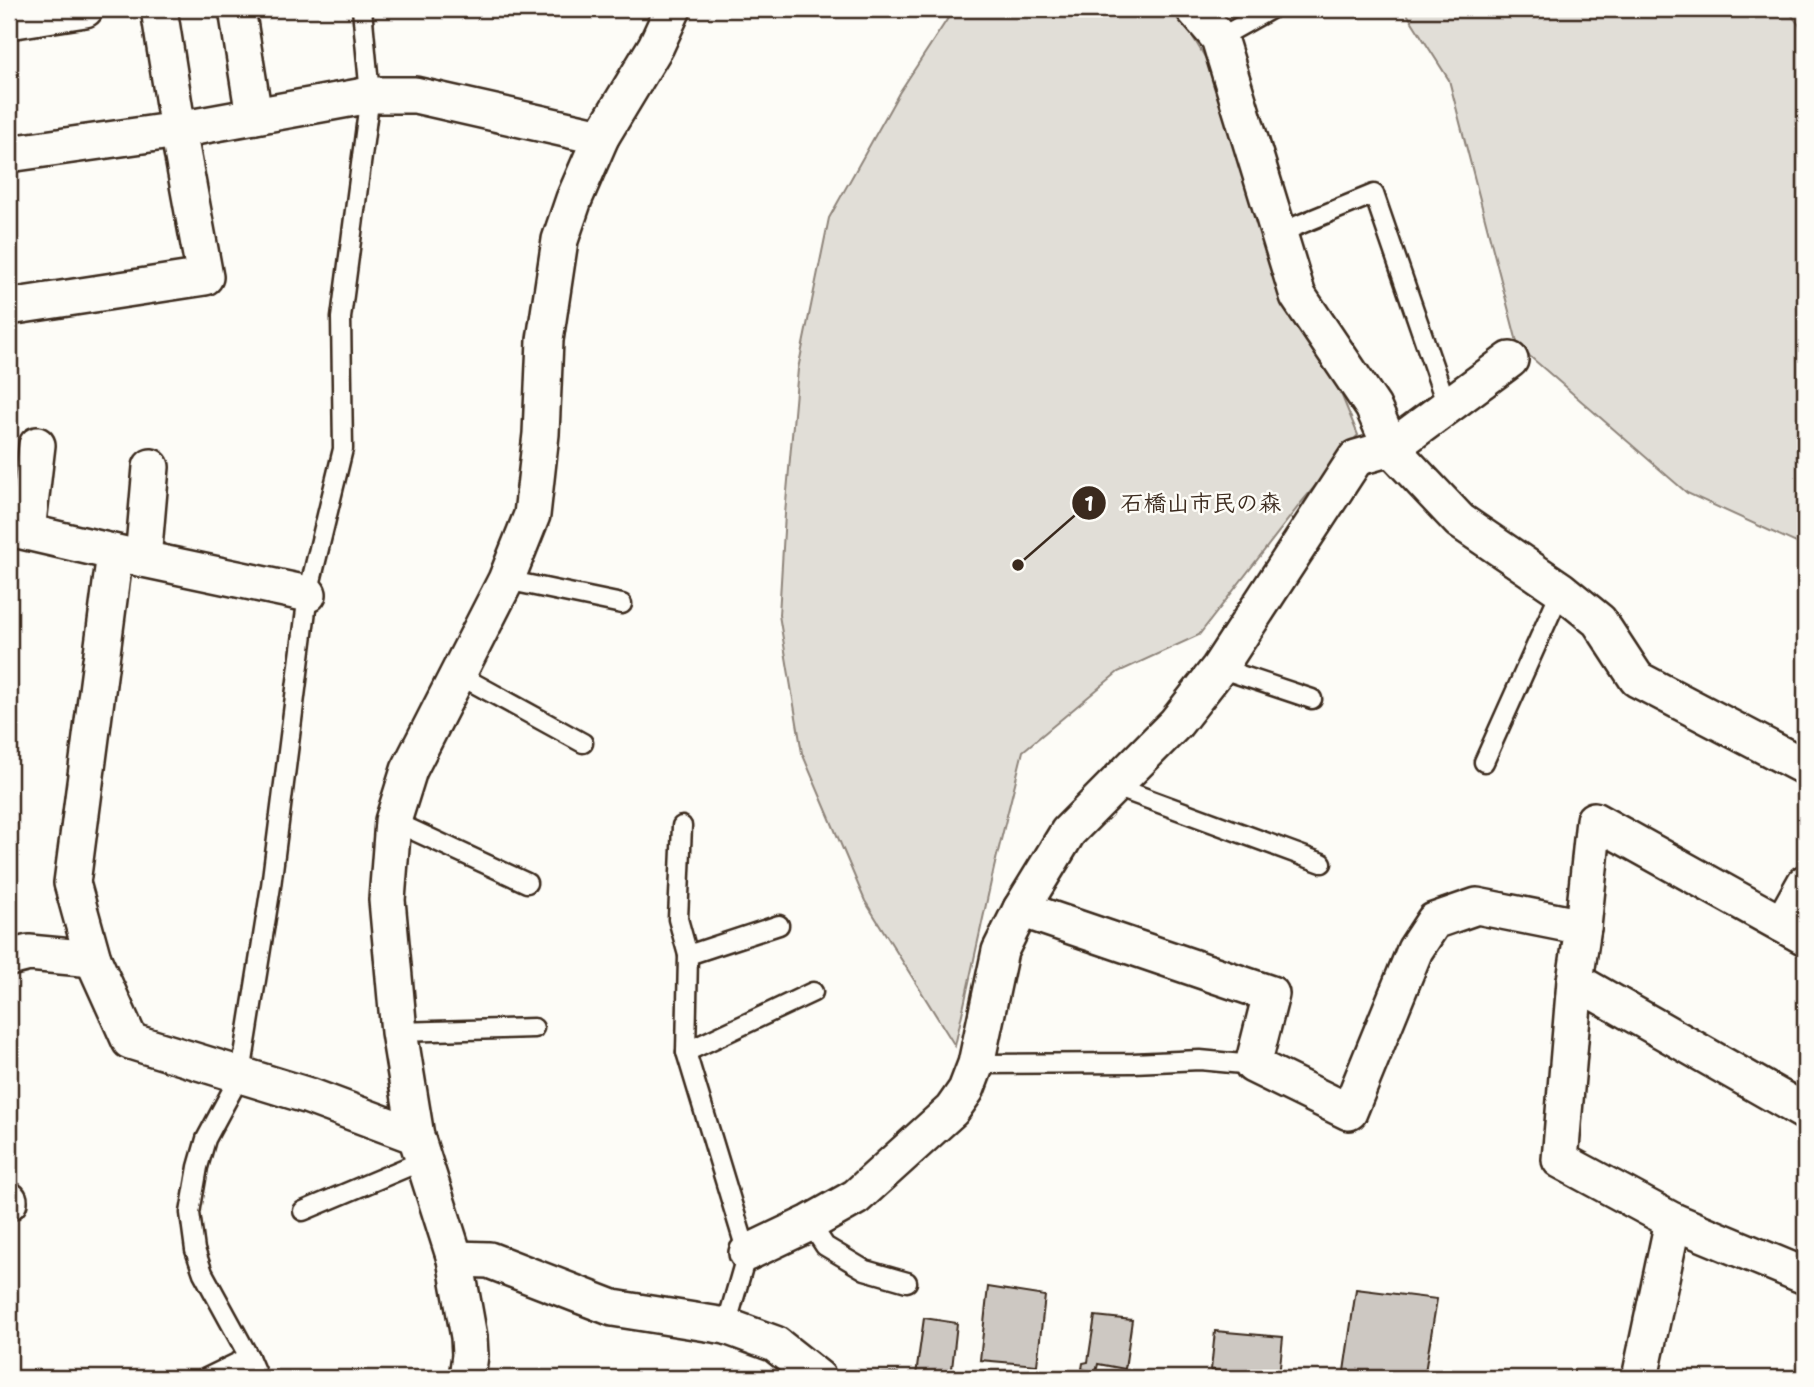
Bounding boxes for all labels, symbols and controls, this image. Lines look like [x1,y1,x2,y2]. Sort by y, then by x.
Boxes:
callout: 石橋山市民の森 [1071,481,1295,525]
text: 石橋山市民の森 [1121,488,1282,518]
text: 1 [1084,490,1094,518]

